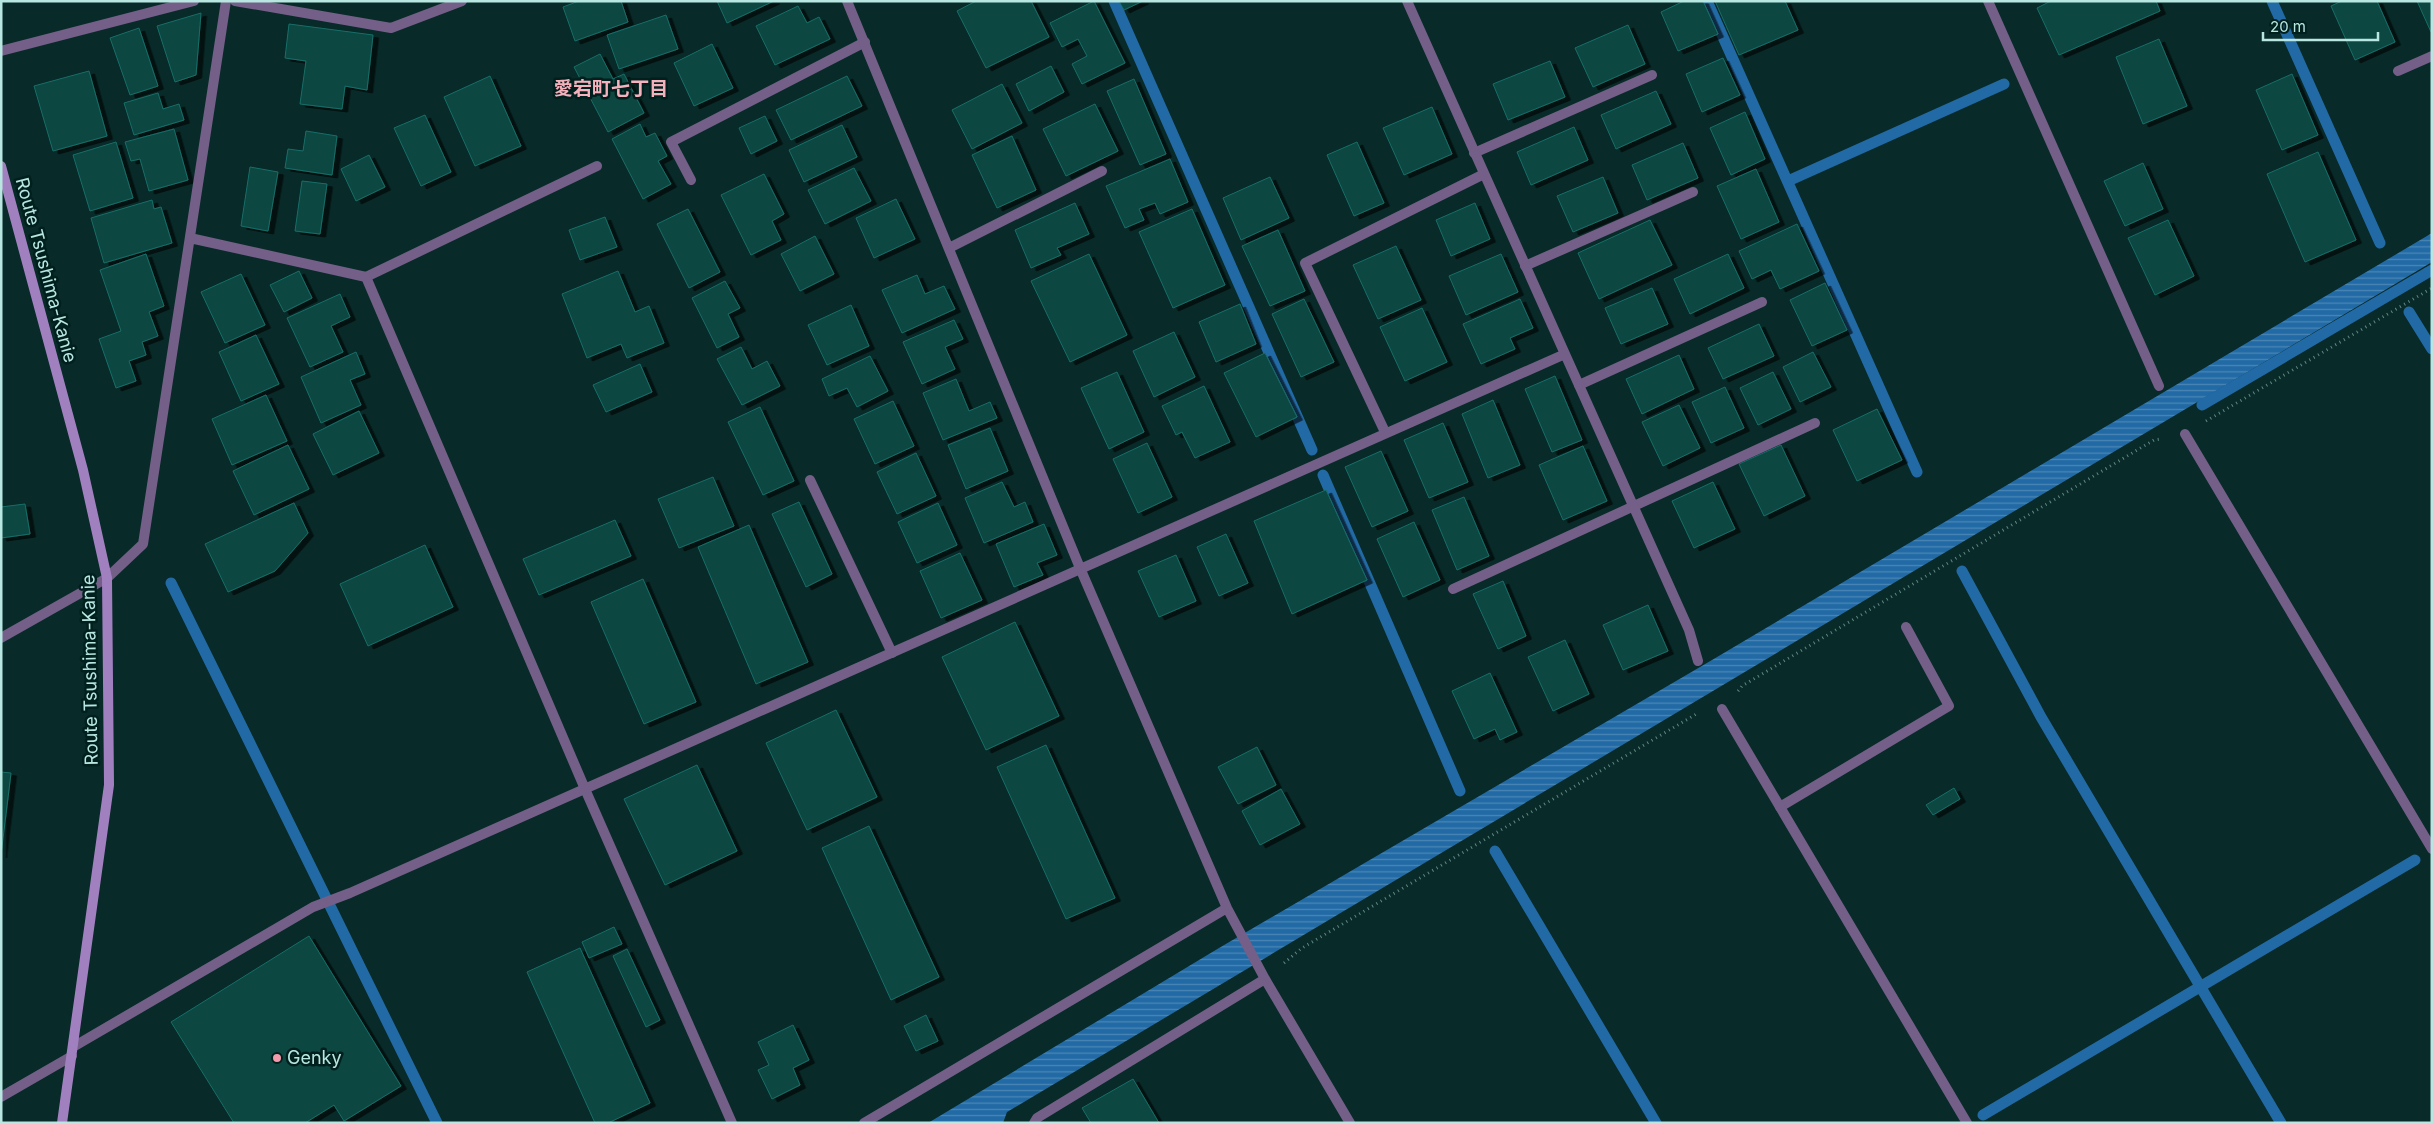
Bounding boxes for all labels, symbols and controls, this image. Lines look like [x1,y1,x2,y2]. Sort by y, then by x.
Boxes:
scale bar [2263,10,2378,42]
text: 20 m [2270,17,2306,36]
district label: 愛宕町七丁目 [554,77,668,100]
street label: Route Tsushima-Kanie [12,175,81,365]
street label: Route Tsushima-Kanie [77,574,102,766]
place label: Genky [287,1047,342,1068]
marker: Genky [271,1052,283,1064]

